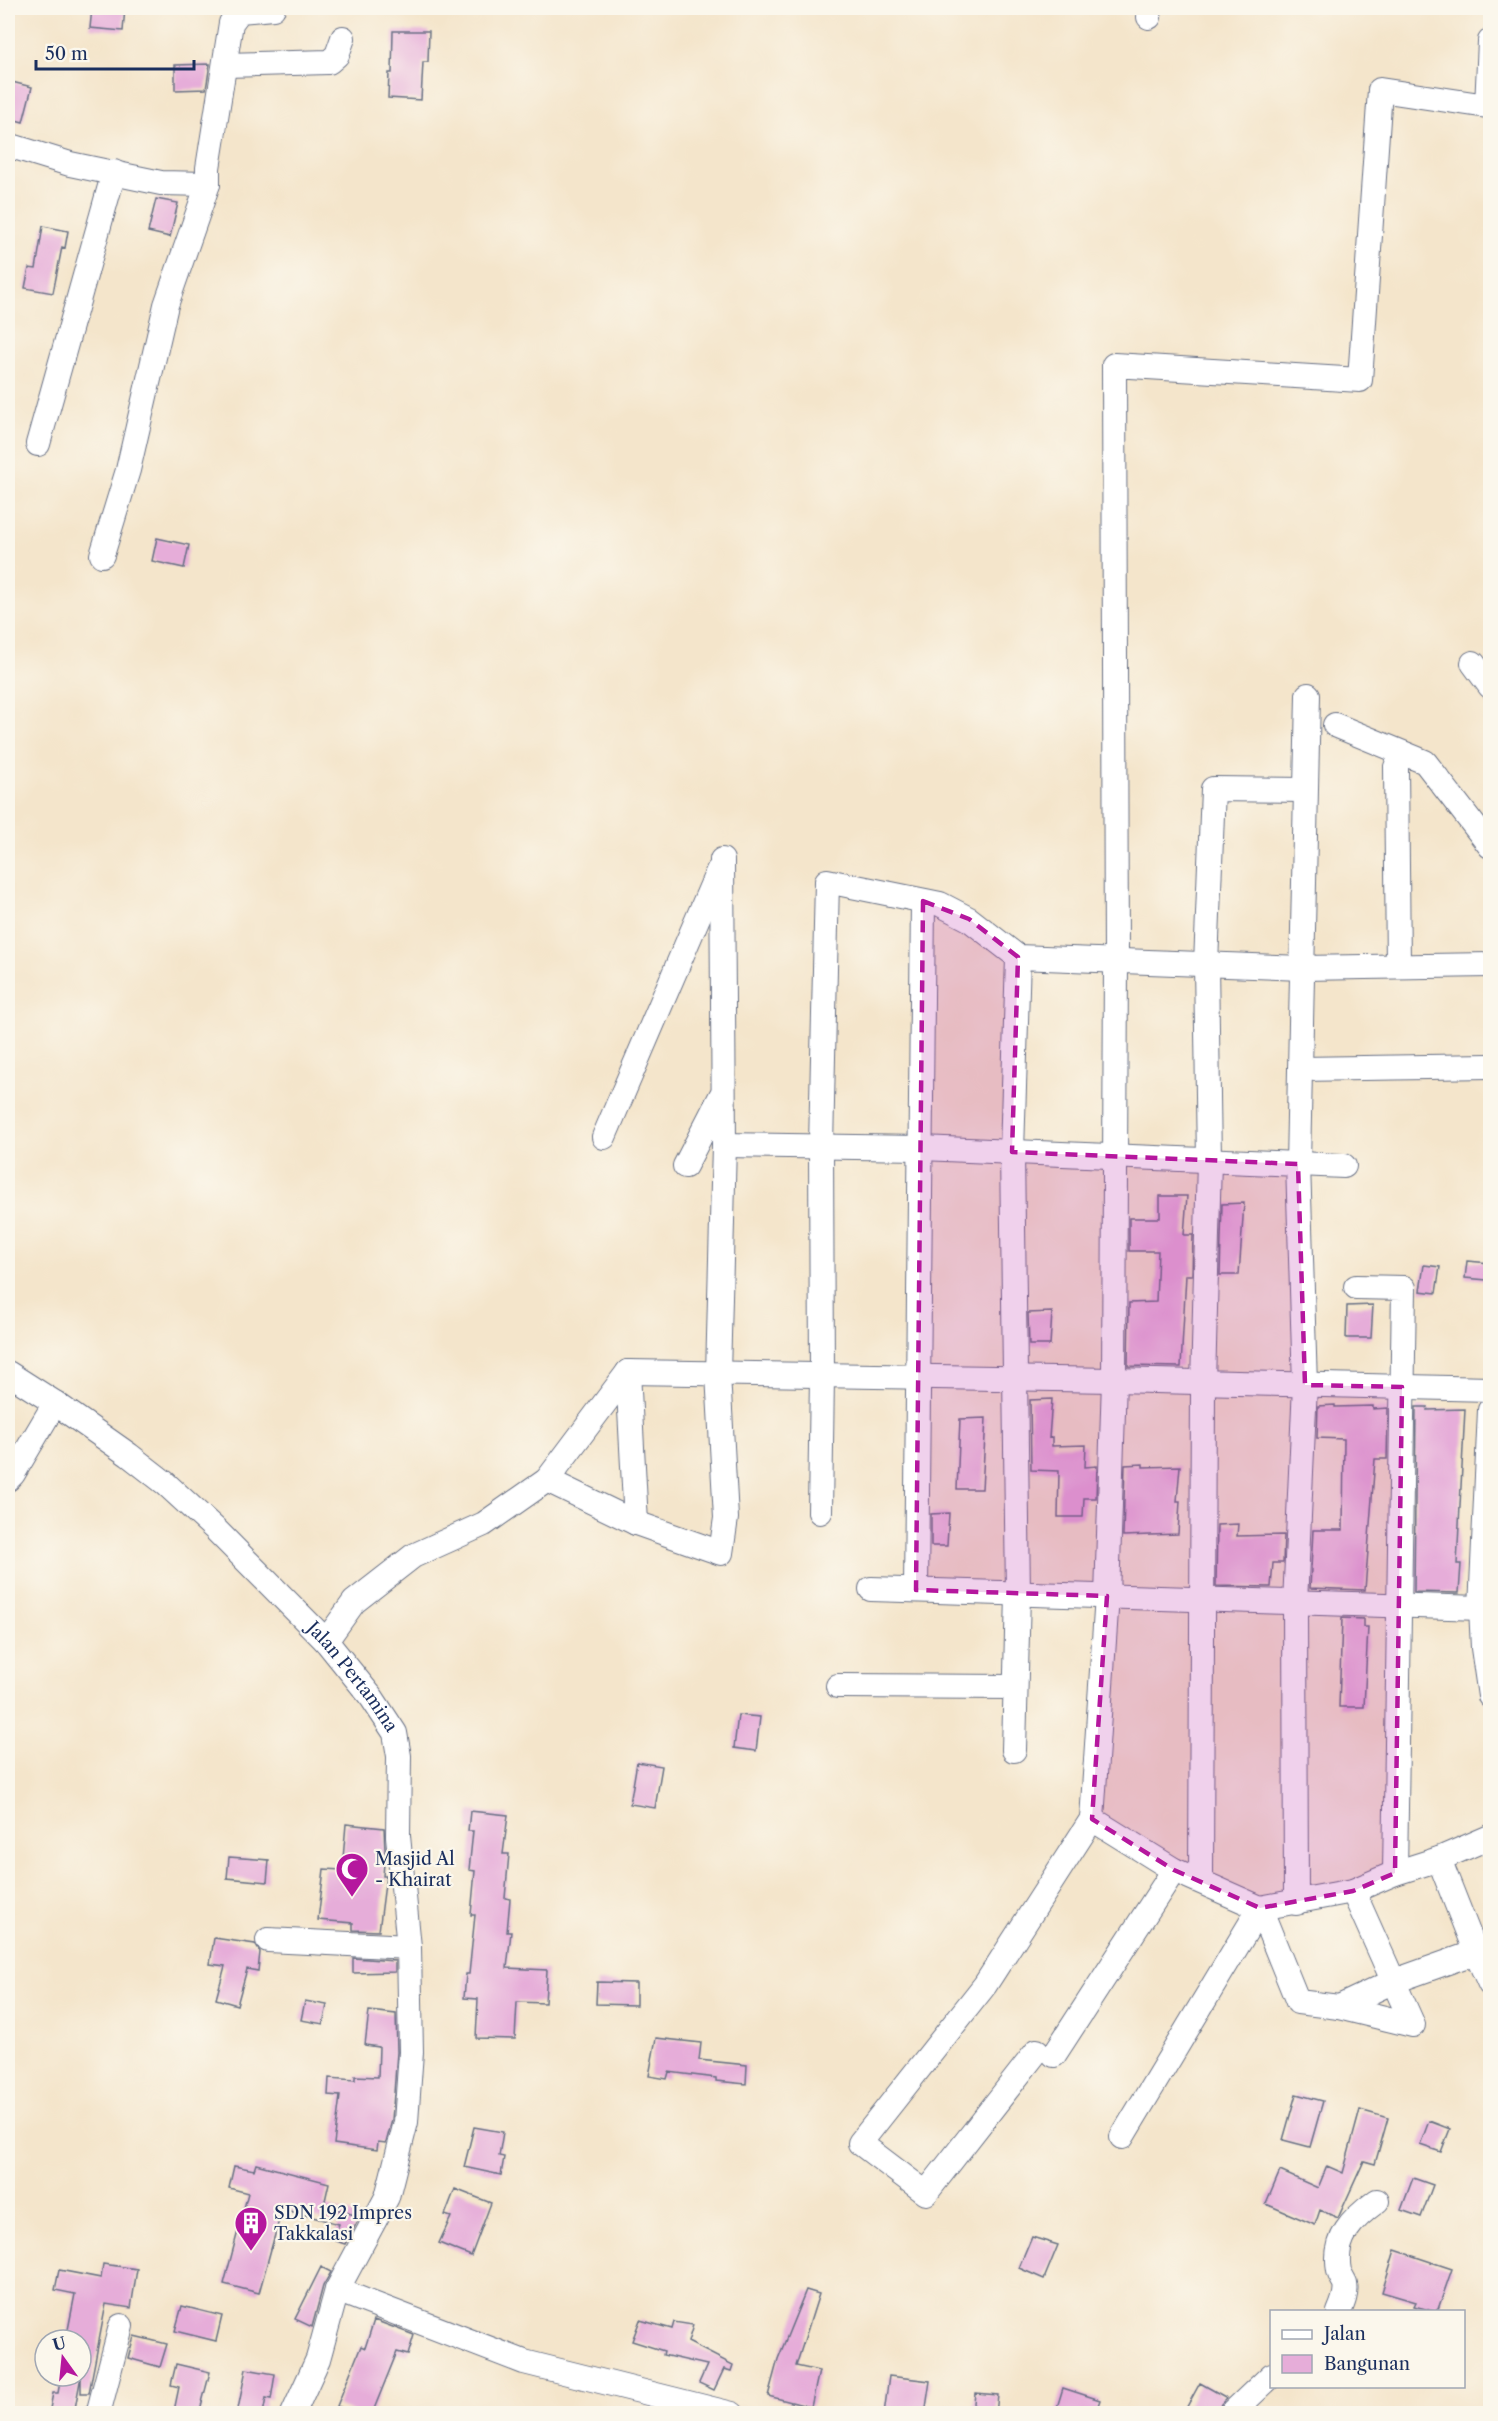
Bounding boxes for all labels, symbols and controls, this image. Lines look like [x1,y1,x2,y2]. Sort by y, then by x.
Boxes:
scale bar [36,33,194,71]
text: 50 m [45,43,88,65]
street label: Jalan Pertamina [300,1615,403,1737]
place label: Masjid Al - Khairat [375,1848,455,1891]
mosque icon: Masjid Al - Khairat [334,1851,370,1898]
place label: SDN 192 Impres Takkalasi [274,2202,412,2245]
building icon: SDN 192 Impres Takkalasi [233,2205,269,2252]
legend [1270,2310,1465,2388]
text: Jalan [1321,2323,1366,2345]
north arrow [33,2328,93,2388]
text: U [50,2332,68,2355]
text: Bangunan [1324,2353,1410,2375]

